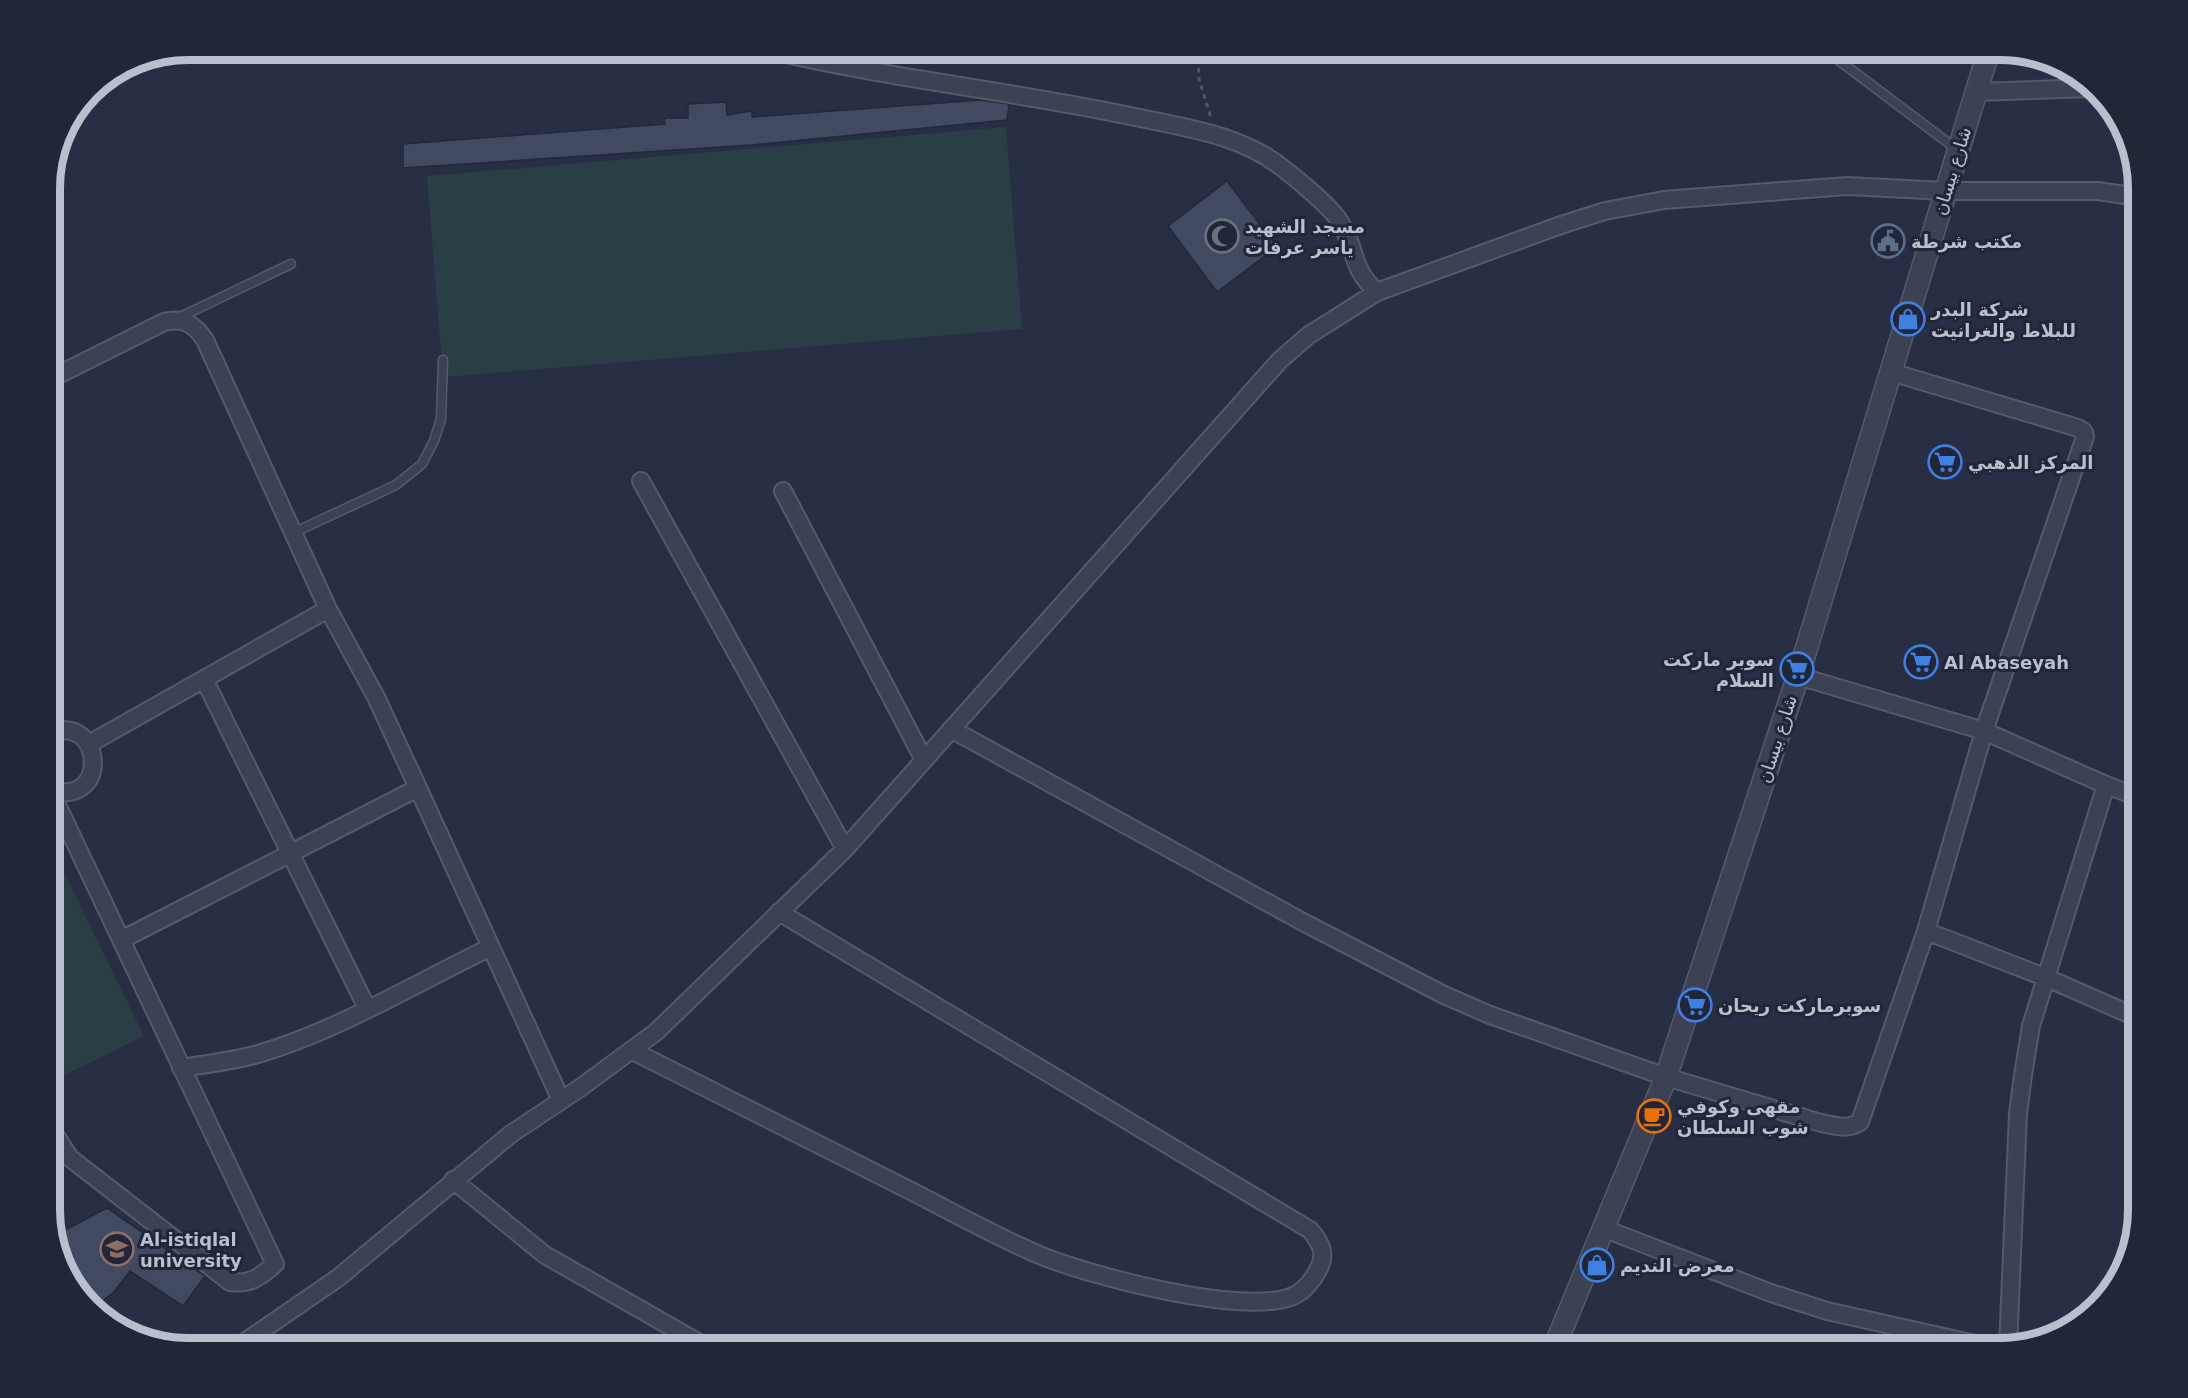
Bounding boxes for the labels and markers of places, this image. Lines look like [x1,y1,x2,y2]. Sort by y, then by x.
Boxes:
place label: مسجد الشهيد ياسر عرفات [1245,216,1365,259]
mosque icon: مسجد الشهيد ياسر عرفات [1204,218,1240,254]
public building icon: مكتب شرطة [1870,223,1906,259]
place label: مكتب شرطة [1911,231,2022,253]
place label: شركة البدر للبلاط والغرانيت [1930,299,2076,342]
shop icon: شركة البدر للبلاط والغرانيت [1890,301,1926,337]
supermarket icon: المركز الذهبي [1927,444,1963,480]
place label: المركز الذهبي [1968,452,2094,474]
supermarket icon: Al Abaseyah [1903,644,1939,680]
place label: سوبر ماركت السلام [1663,649,1774,691]
supermarket icon: سوبر ماركت السلام [1779,651,1815,687]
place label: Al Abaseyah [1944,652,2069,673]
supermarket icon: سوبرماركت ريحان [1677,987,1713,1023]
place label: سوبرماركت ريحان [1718,995,1881,1017]
place label: مقهى وكوفي شوب السلطان [1677,1096,1809,1139]
cafe icon: مقهى وكوفي شوب السلطان [1636,1098,1672,1134]
place label: Al-istiqlal university [140,1229,242,1271]
school or university icon: Al-istiqlal university [99,1231,135,1267]
shop icon: معرض النديم [1579,1247,1615,1283]
place label: معرض النديم [1620,1255,1735,1277]

